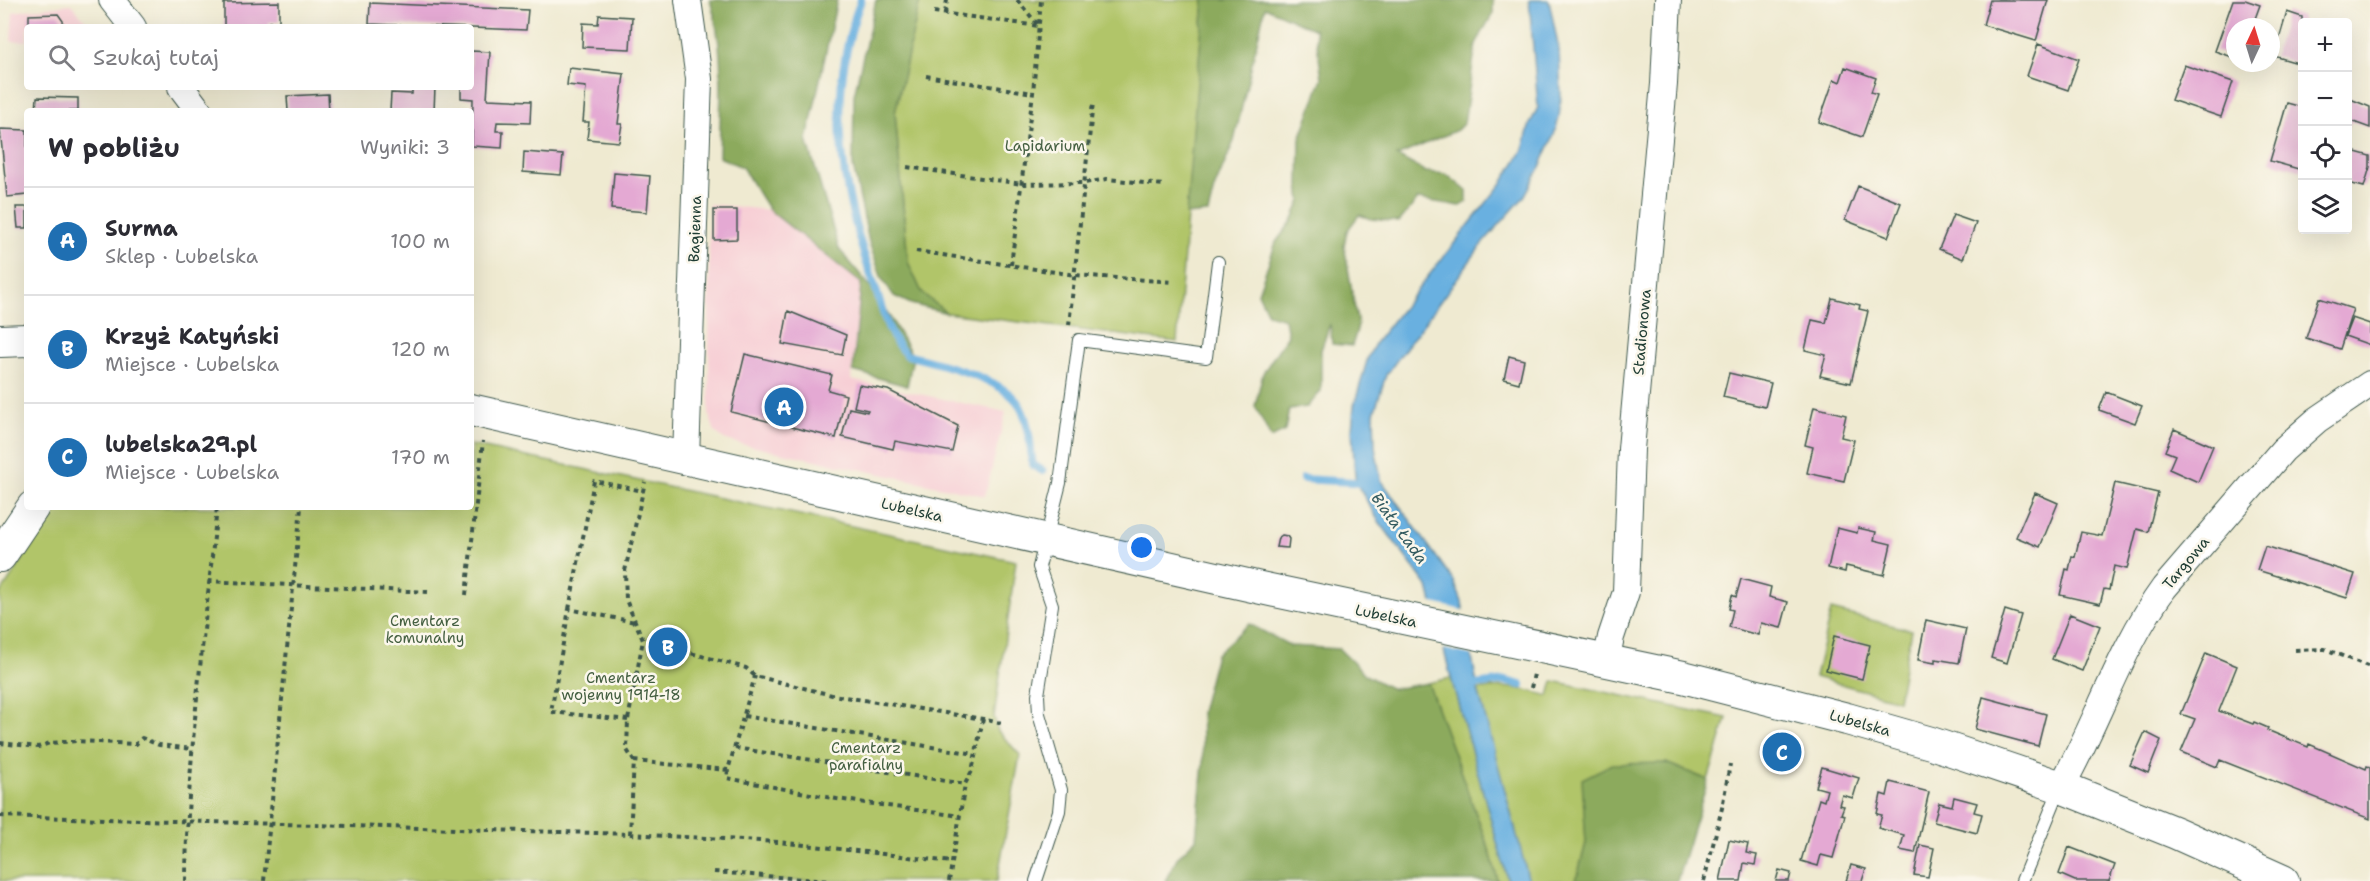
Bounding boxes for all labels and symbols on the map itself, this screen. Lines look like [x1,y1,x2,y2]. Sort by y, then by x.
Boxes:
north arrow [2226,18,2280,72]
park label: Lapidarium [1005,136,1085,156]
street label: Bagienna [684,195,706,263]
street label: Stadionowa [1628,287,1656,376]
pin: A [764,384,804,430]
water label: Biała Łada [1367,488,1433,568]
street label: Lubelska [879,493,945,527]
street label: Targowa [2158,532,2214,594]
your location [1127,533,1156,562]
street label: Lubelska [1353,600,1419,632]
park label: Cmentarz komunalny [386,611,464,648]
pin: B [648,624,688,670]
park label: Cmentarz wojenny 1914-18 [561,668,681,705]
street label: Lubelska [1827,705,1893,741]
pin: C [1762,730,1802,774]
park label: Cmentarz parafialny [829,738,903,775]

